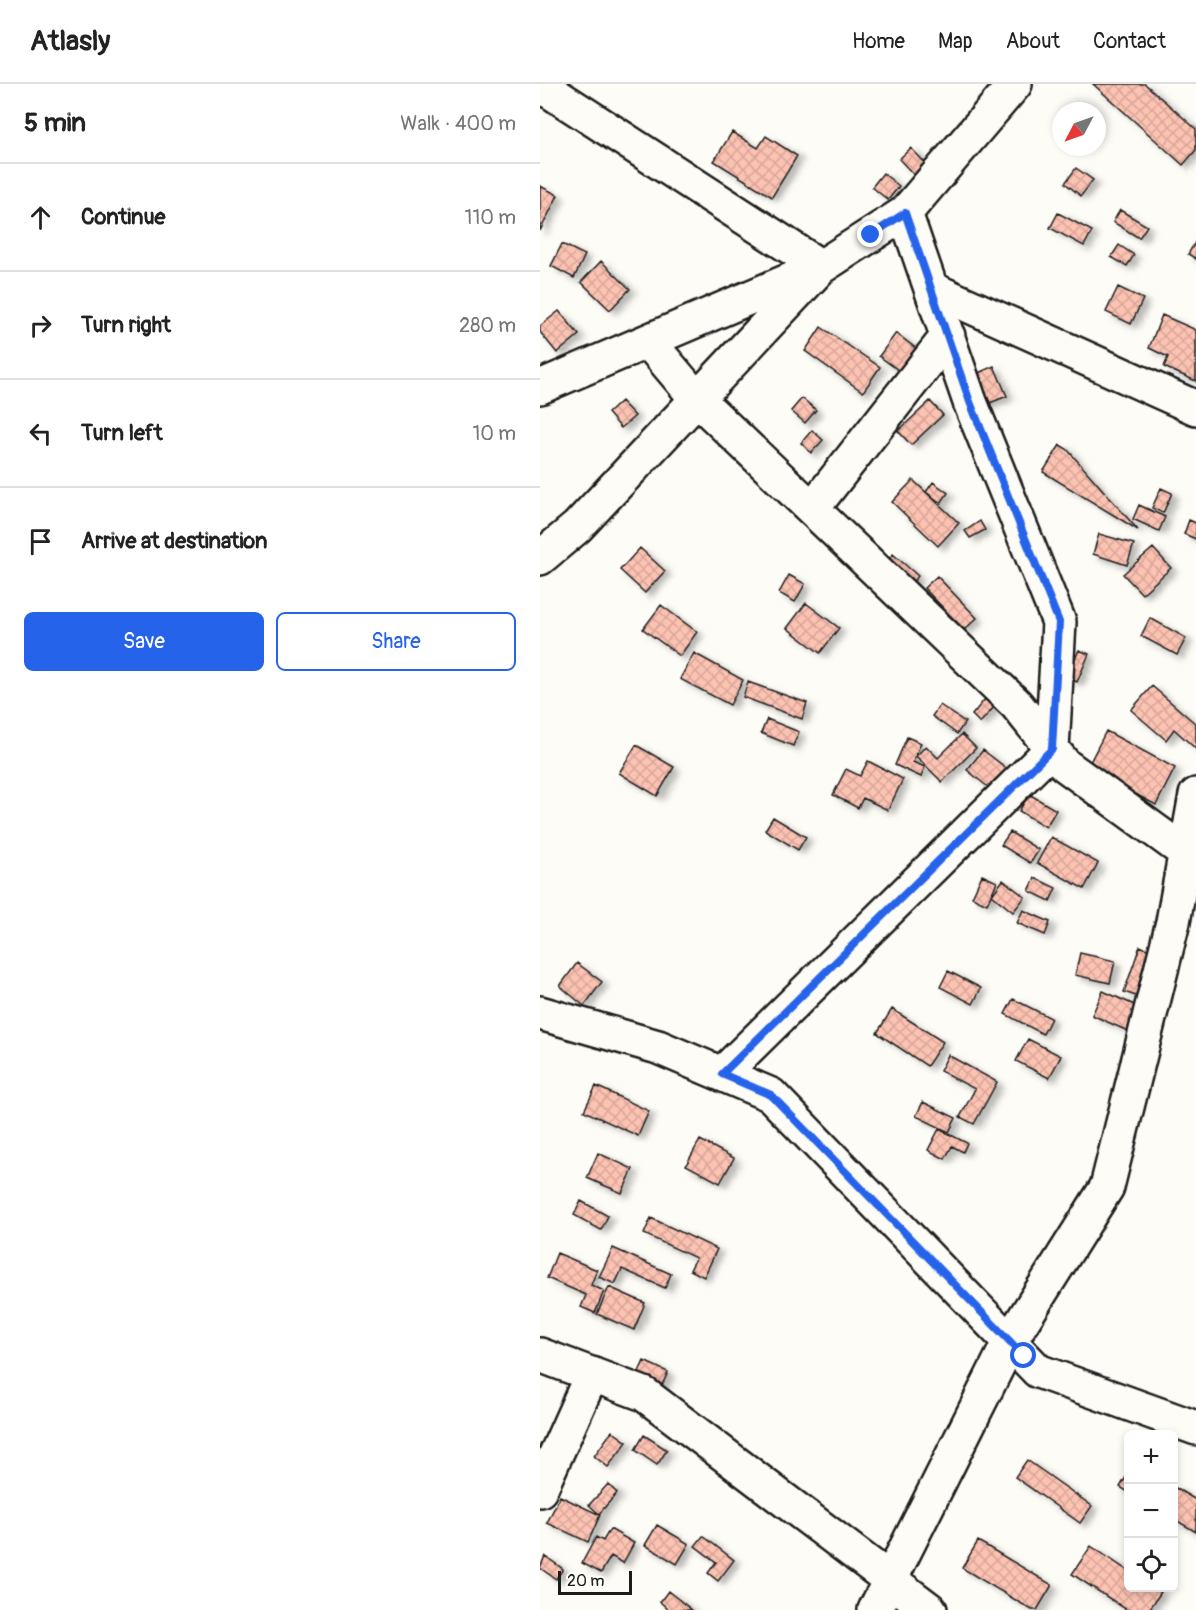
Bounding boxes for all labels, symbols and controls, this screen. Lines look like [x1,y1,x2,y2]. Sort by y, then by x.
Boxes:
text: Atlasly [30,24,110,59]
text: Home [852,28,905,55]
text: Map [938,28,973,55]
text: About [1006,28,1060,55]
text: Contact [1093,28,1166,55]
north arrow [1052,102,1106,156]
text: 5 min [24,107,86,139]
text: Walk · 400 m [400,111,516,136]
icon: ahead [24,201,57,234]
text: Continue [81,203,165,231]
text: 110 m [465,205,516,230]
route end [857,221,883,247]
icon: right [24,309,57,342]
text: Turn right [81,311,171,339]
text: 280 m [459,313,516,338]
icon: left [24,417,57,450]
text: Turn left [81,419,163,447]
text: 10 m [472,421,516,446]
icon: arrive [24,525,57,558]
text: Arrive at destination [81,527,267,555]
button: Save [24,612,264,671]
button: Share [276,612,516,671]
route start [1010,1342,1036,1368]
map controls [1124,1430,1178,1592]
button: + [1124,1430,1178,1484]
button: − [1124,1484,1178,1538]
button: locate [1124,1538,1178,1592]
scale bar [558,1568,632,1596]
text: 20 m [567,1571,605,1591]

